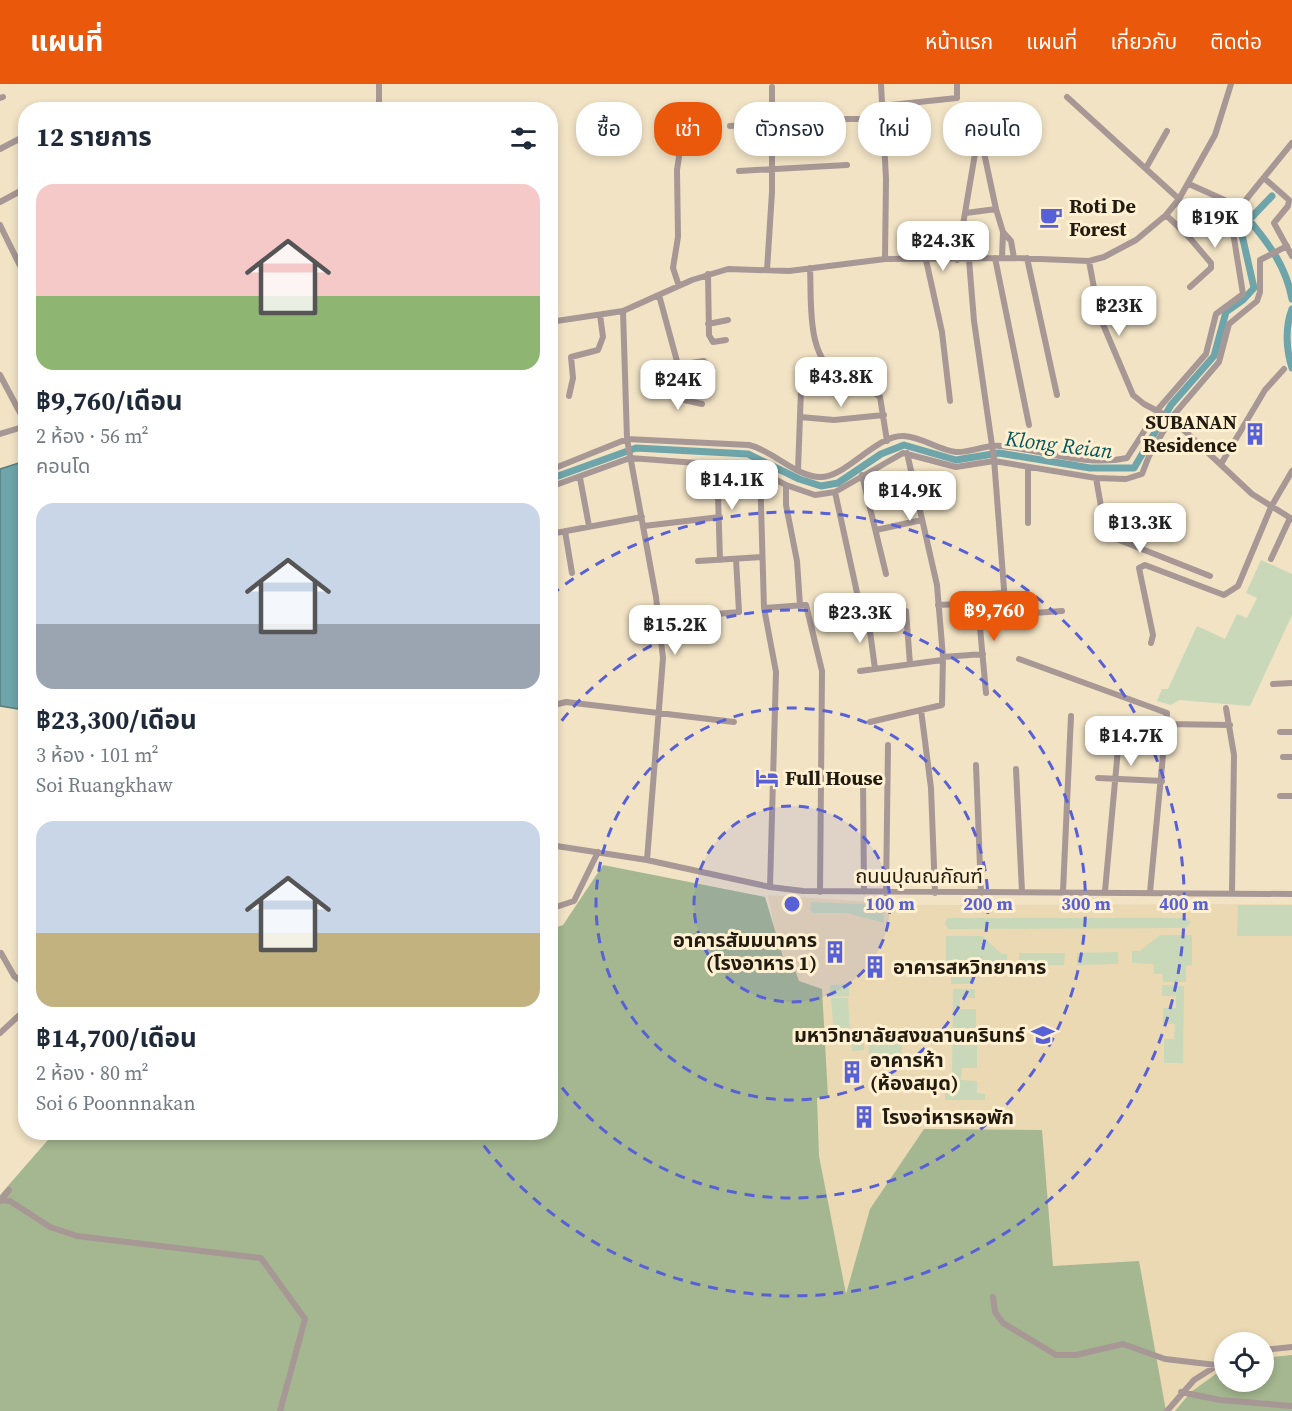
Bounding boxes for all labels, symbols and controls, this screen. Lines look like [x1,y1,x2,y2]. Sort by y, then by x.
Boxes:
text: แผนที่ [30,22,103,60]
text: หน้าแรก [925,27,993,56]
text: แผนที่ [1026,27,1077,56]
text: เกี่ยวกับ [1110,27,1177,56]
text: ติดต่อ [1210,27,1262,56]
chip: ซื้อ [576,102,642,156]
chip: เช่า [654,102,722,156]
chip: ตัวกรอง [734,102,846,156]
chip: ใหม่ [858,102,931,156]
chip: คอนโด [943,102,1042,156]
text: 12 รายการ [36,119,152,155]
icon: filters [507,122,540,155]
place label: Roti De Forest [1069,192,1136,243]
pin: ฿19K [1179,198,1251,249]
text: ฿19K [1191,203,1239,231]
cafe icon: Roti De Forest [1038,204,1064,230]
pin: ฿24.3K [894,221,992,272]
icon: home [234,223,342,331]
text: ฿24.3K [911,226,975,254]
pin: ฿23K [1083,286,1155,337]
text: ฿23K [1095,291,1143,319]
pin: ฿43.8K [792,357,890,408]
pin: ฿24K [642,360,714,411]
text: ฿43.8K [809,362,873,390]
text: ฿24K [654,365,702,393]
text: ฿9,760/เดือน [36,383,183,419]
place label: SUBANAN Residence [1143,408,1237,459]
building icon: SUBANAN Residence [1242,421,1268,447]
text: 2 ห้อง · 56 m² [36,422,149,450]
water label: Klong Reian [1003,423,1115,466]
text: คอนโด [36,452,90,480]
pin: ฿14.1K [683,460,781,511]
text: ฿14.1K [700,465,764,493]
pin: ฿14.9K [861,471,959,522]
text: ฿14.9K [878,476,942,504]
pin: ฿13.3K [1091,503,1189,554]
text: ฿13.3K [1108,508,1172,536]
icon: home [234,542,342,650]
pin: ฿9,760 [945,591,1043,642]
pin: ฿23.3K [811,593,909,644]
text: ฿9,760 [964,596,1024,624]
text: ฿23.3K [828,598,892,626]
pin: ฿15.2K [626,605,724,656]
text: ฿15.2K [643,610,707,638]
text: ฿23,300/เดือน [36,702,197,738]
pin: ฿14.7K [1082,716,1180,767]
text: ฿14.7K [1099,721,1163,749]
text: 3 ห้อง · 101 m² [36,741,159,769]
place label: Full House [785,764,883,792]
hotel icon: Full House [754,765,780,791]
text: Soi Ruangkhaw [36,771,173,799]
icon: home [234,860,342,968]
street label: ถนนปุณณกัณฑ์ [855,862,983,890]
text: 100 m [865,891,915,916]
text: 200 m [963,891,1013,916]
text: 300 m [1061,891,1111,916]
text: 400 m [1159,891,1209,916]
centre of rings [782,894,802,914]
place label: อาคารสัมมนาคาร (โรงอาหาร 1) [673,926,817,977]
building icon: อาคารสัมมนาคาร (โรงอาหาร 1) [822,939,848,965]
place label: อาคารสหวิทยาคาร [893,953,1046,981]
building icon: อาคารสหวิทยาคาร [862,954,888,980]
text: ฿14,700/เดือน [36,1020,197,1056]
place label: มหาวิทยาลัยสงขลานครินทร์ [794,1021,1025,1049]
school or university icon: มหาวิทยาลัยสงขลานครินทร์ [1030,1022,1056,1048]
place label: อาคารห้า (ห้องสมุด) [870,1046,958,1097]
text: 2 ห้อง · 80 m² [36,1059,149,1087]
building icon: อาคารห้า (ห้องสมุด) [839,1059,865,1085]
text: Soi 6 Poonnnakan [36,1089,196,1117]
place label: โรงอา่หารหอพัก [882,1103,1014,1131]
building icon: โรงอา่หารหอพัก [851,1104,877,1130]
map controls [1214,1332,1274,1392]
button: locate [1214,1332,1274,1392]

